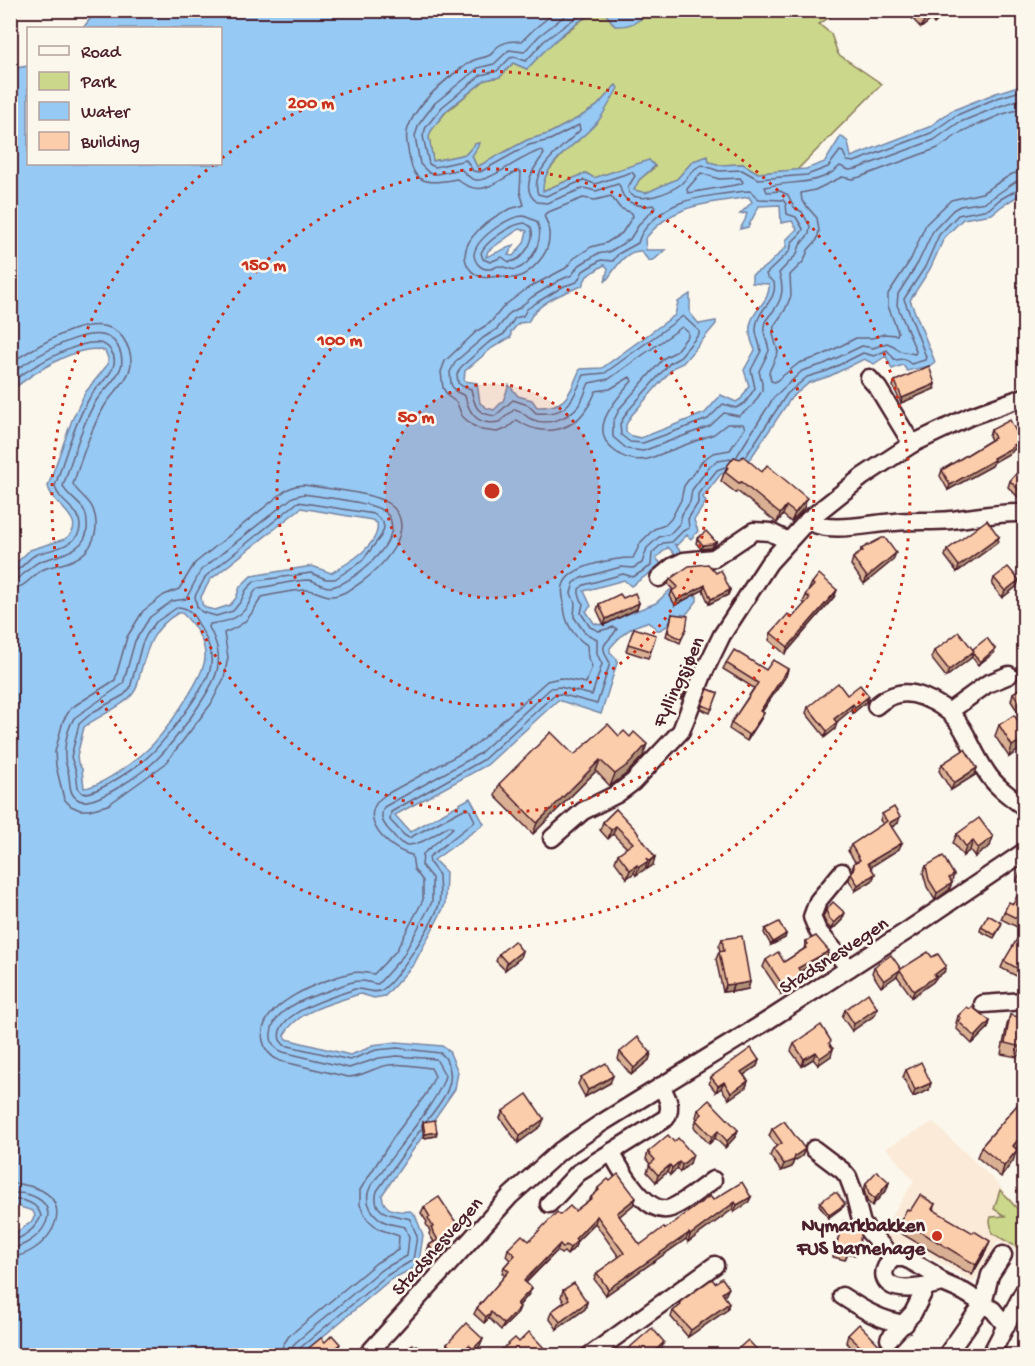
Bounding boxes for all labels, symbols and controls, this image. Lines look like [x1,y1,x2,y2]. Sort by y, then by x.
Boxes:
legend [27,27,222,165]
text: Road [81,43,122,64]
text: Park [80,73,117,94]
text: 200 m [288,94,334,115]
text: Water [81,103,131,124]
text: Building [80,133,140,154]
text: 150 m [241,256,286,277]
text: 100 m [317,331,363,352]
text: 50 m [398,408,435,429]
centre of rings [482,481,502,501]
street label: Fyllingsjøen [649,633,711,732]
street label: Stadsnesvegen [776,913,894,1001]
street label: Stadsnesvegen [388,1193,489,1302]
place label: Nymarkbakken FUS barnehage [796,1216,926,1262]
marker: Nymarkbakken FUS barnehage [930,1229,944,1243]

